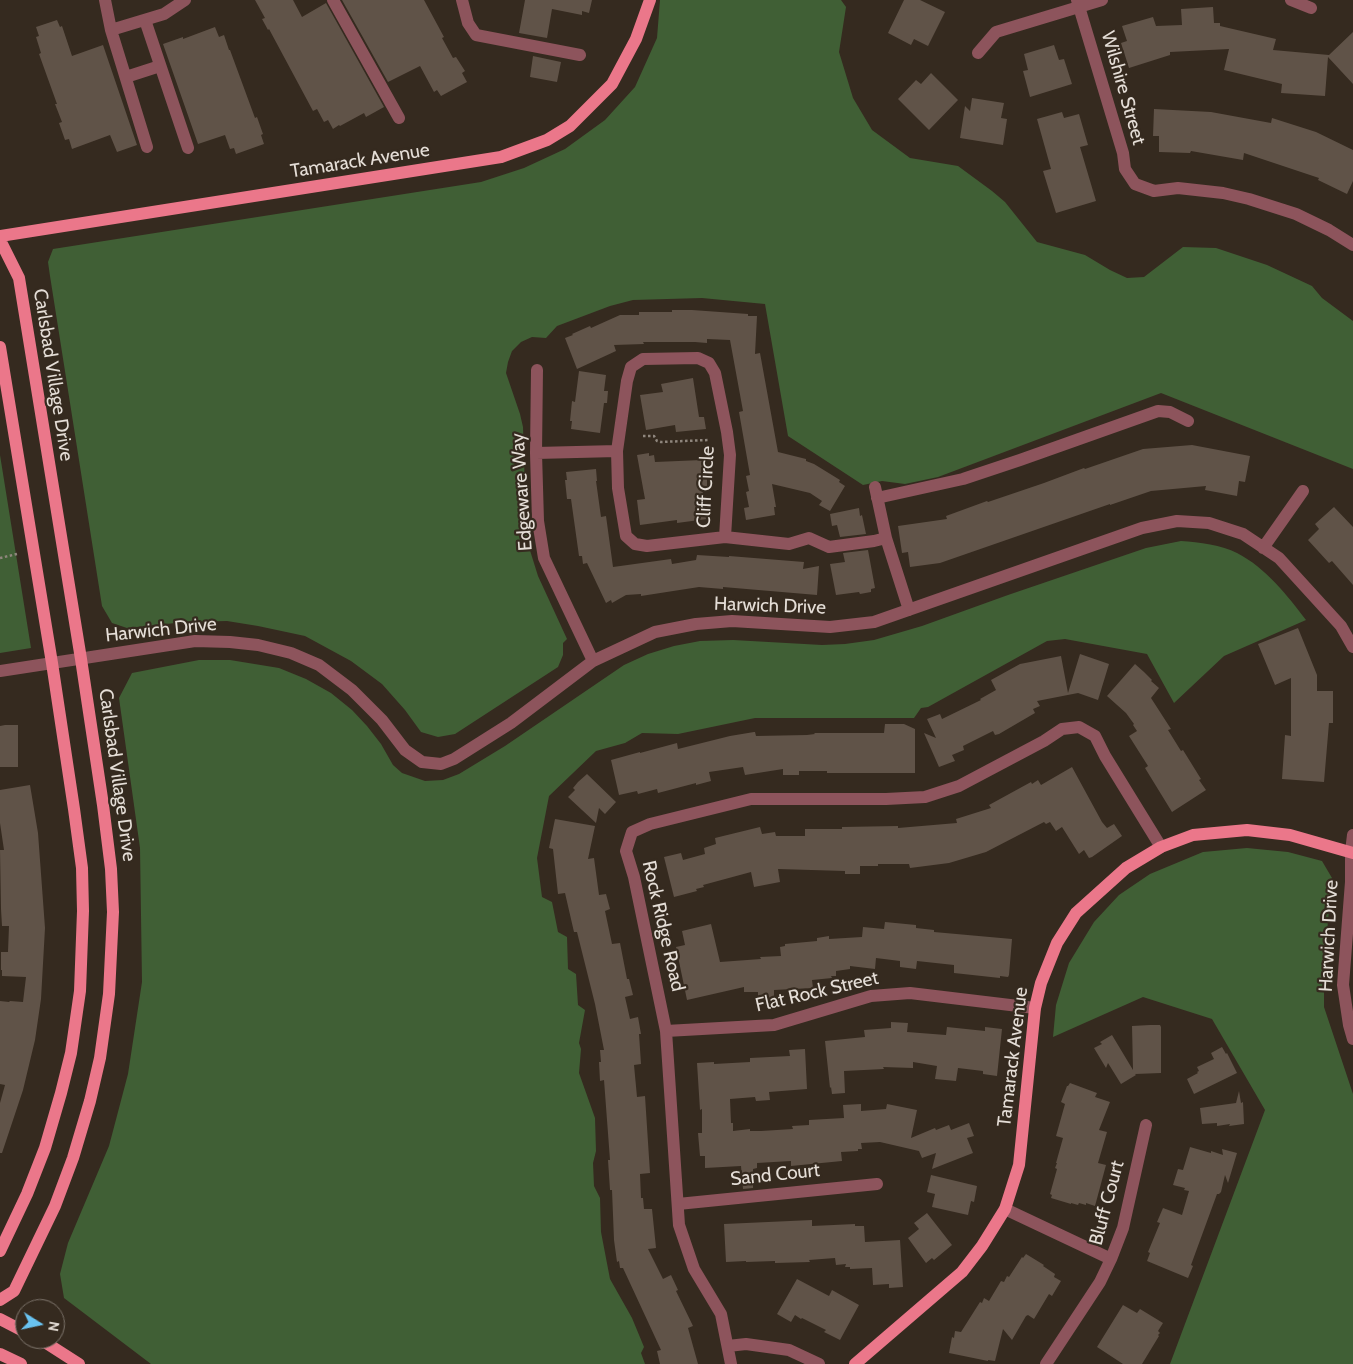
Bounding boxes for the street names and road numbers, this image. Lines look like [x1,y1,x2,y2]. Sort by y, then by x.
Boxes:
street label: Wilshire Street [1096,29,1150,147]
street label: Tamarack Avenue [289,139,431,183]
street label: Carlsbad Village Drive [28,287,78,463]
street label: Edgeware Way [507,432,537,552]
street label: Cliff Circle [692,446,720,528]
street label: Harwich Drive [714,593,826,619]
street label: Harwich Drive [104,613,218,647]
street label: Carlsbad Village Drive [94,687,140,863]
street label: Rock Ridge Road [637,858,689,994]
street label: Harwich Drive [1315,879,1343,993]
street label: Flat Rock Street [753,967,881,1017]
street label: Tamarack Avenue [993,986,1033,1128]
street label: Bluff Court [1085,1158,1129,1248]
street label: Sand Court [729,1159,821,1191]

